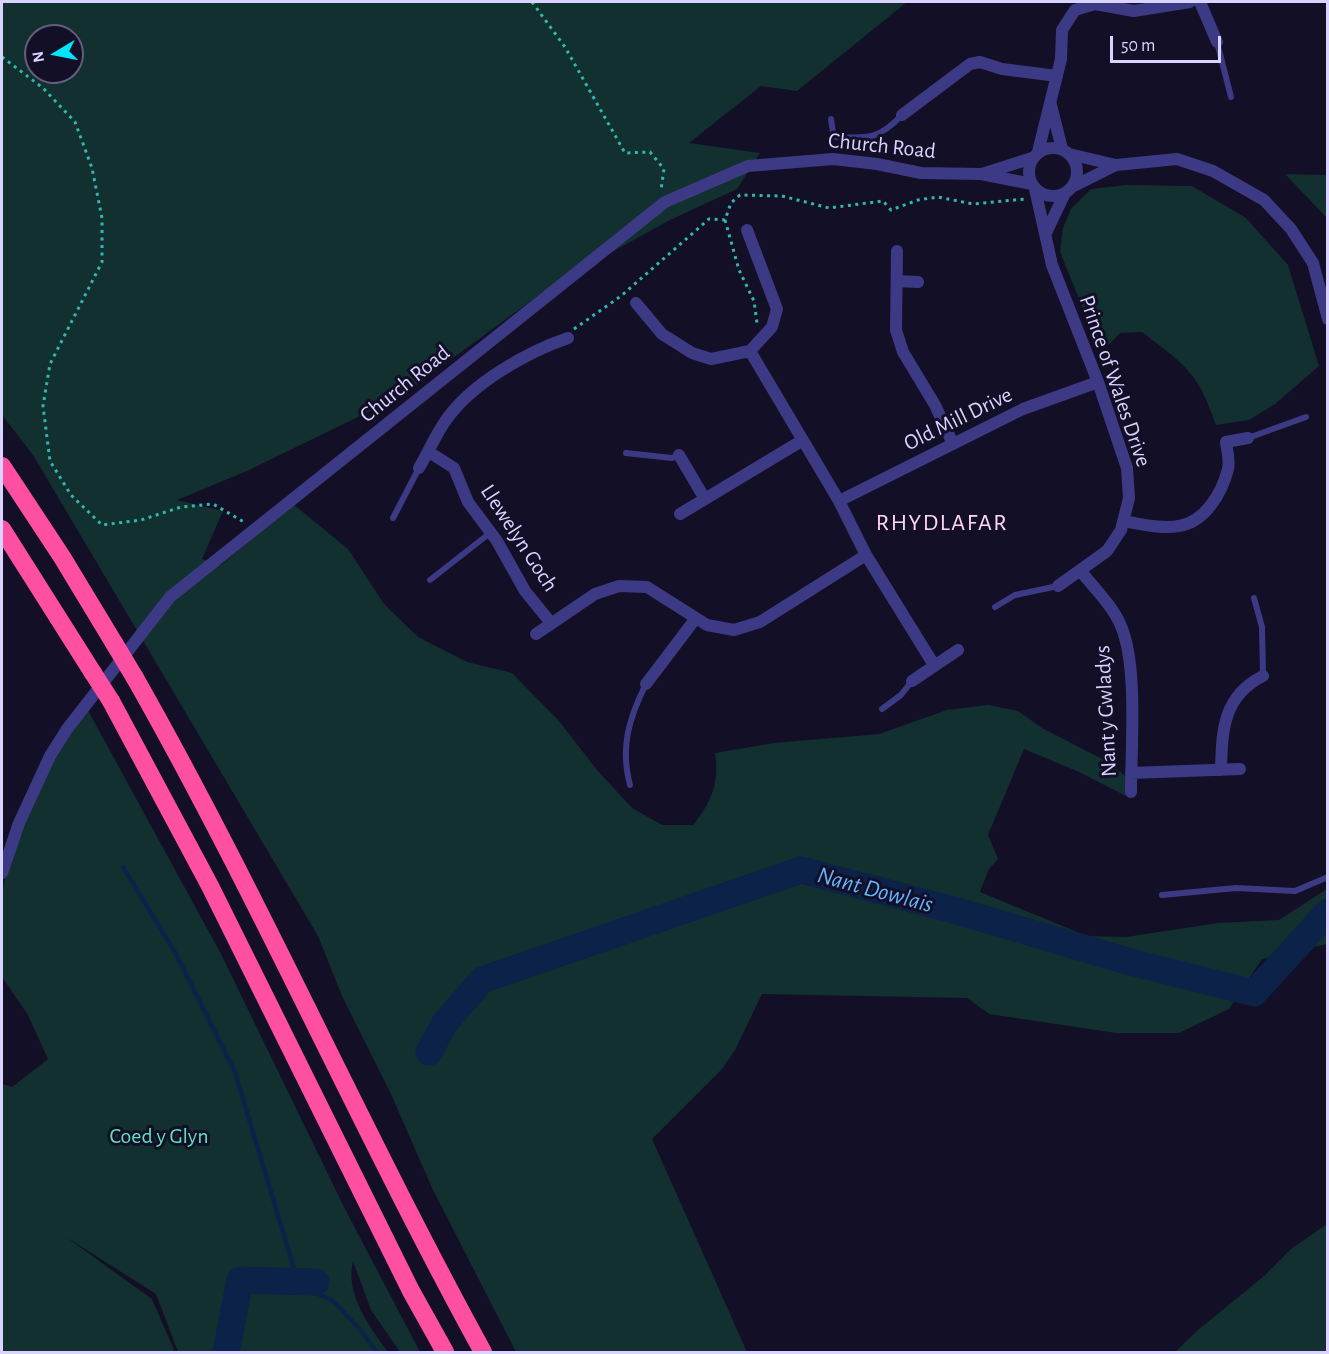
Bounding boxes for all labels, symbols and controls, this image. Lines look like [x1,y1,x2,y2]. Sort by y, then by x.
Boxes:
north arrow [24,24,84,84]
scale bar [1113,24,1224,62]
text: 50 m [1121,37,1155,55]
text: N [29,50,47,64]
street label: Church Road [827,127,937,165]
street label: Prince of Wales Drive [1073,292,1157,470]
street label: Church Road [355,340,455,428]
street label: Old Mill Drive [899,381,1017,457]
street label: Llewelyn Goch [475,479,563,597]
district label: RHYDLAFAR [876,509,1008,537]
street label: Nant y Gwladys [1089,645,1123,777]
water label: Nant Dowlais [814,861,936,919]
park label: Coed y Glyn [109,1123,209,1149]

